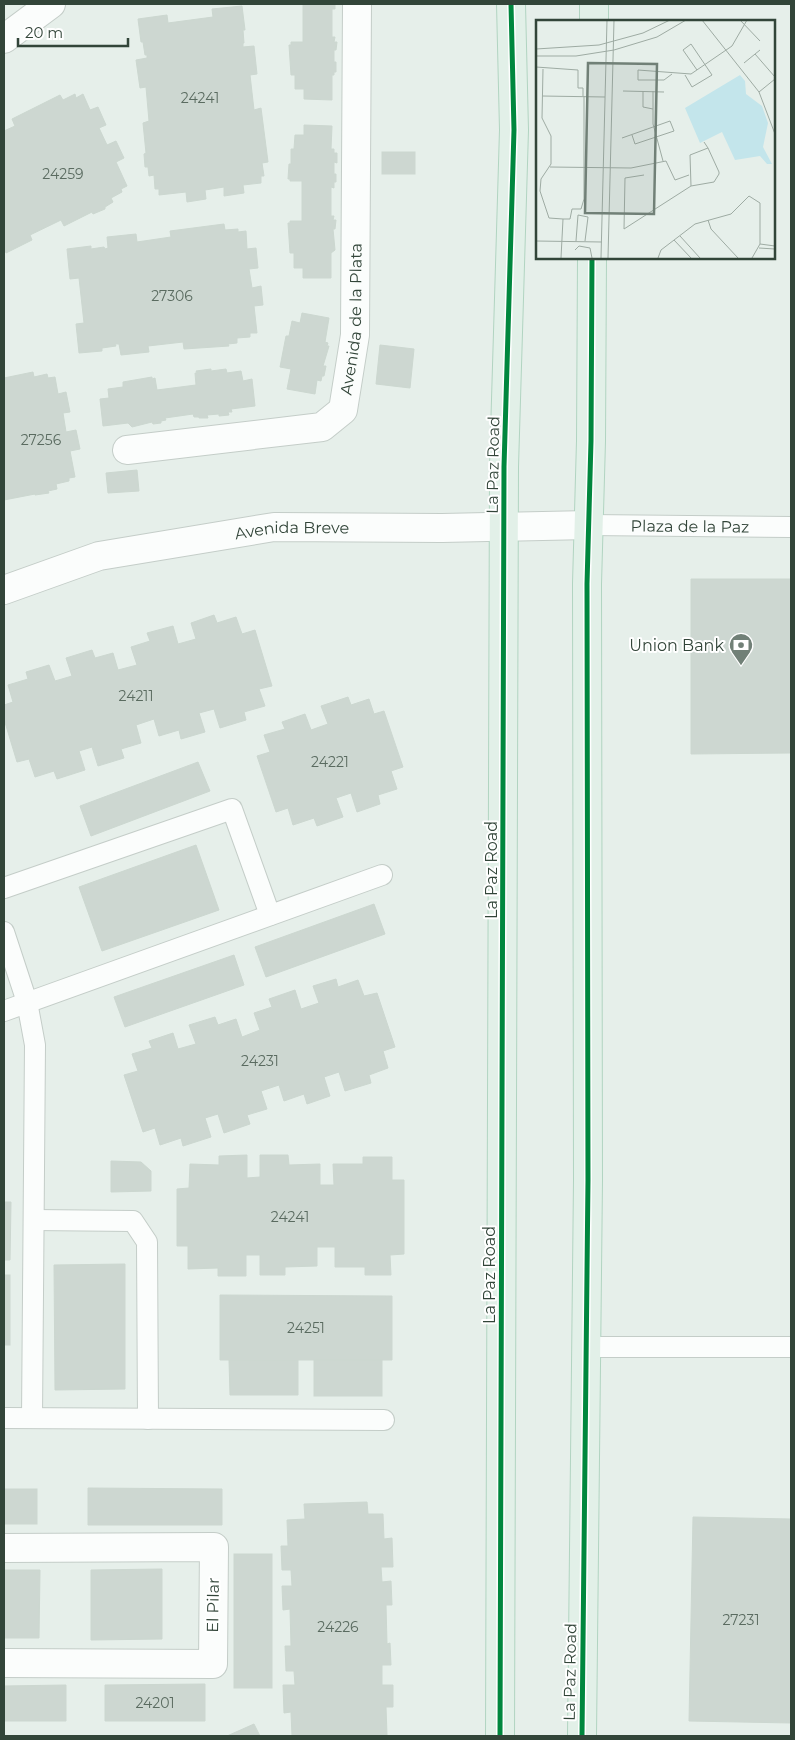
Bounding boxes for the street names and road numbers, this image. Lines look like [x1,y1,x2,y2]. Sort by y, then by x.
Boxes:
street label: Avenida de la Plata [336,243,365,396]
street label: La Paz Road [483,416,503,514]
street label: Plaza de la Paz [631,516,749,536]
street label: Avenida Breve [233,518,349,543]
street label: La Paz Road [482,821,501,919]
street label: La Paz Road [480,1226,499,1324]
street label: El Pilar [203,1577,223,1633]
street label: La Paz Road [560,1623,580,1721]

